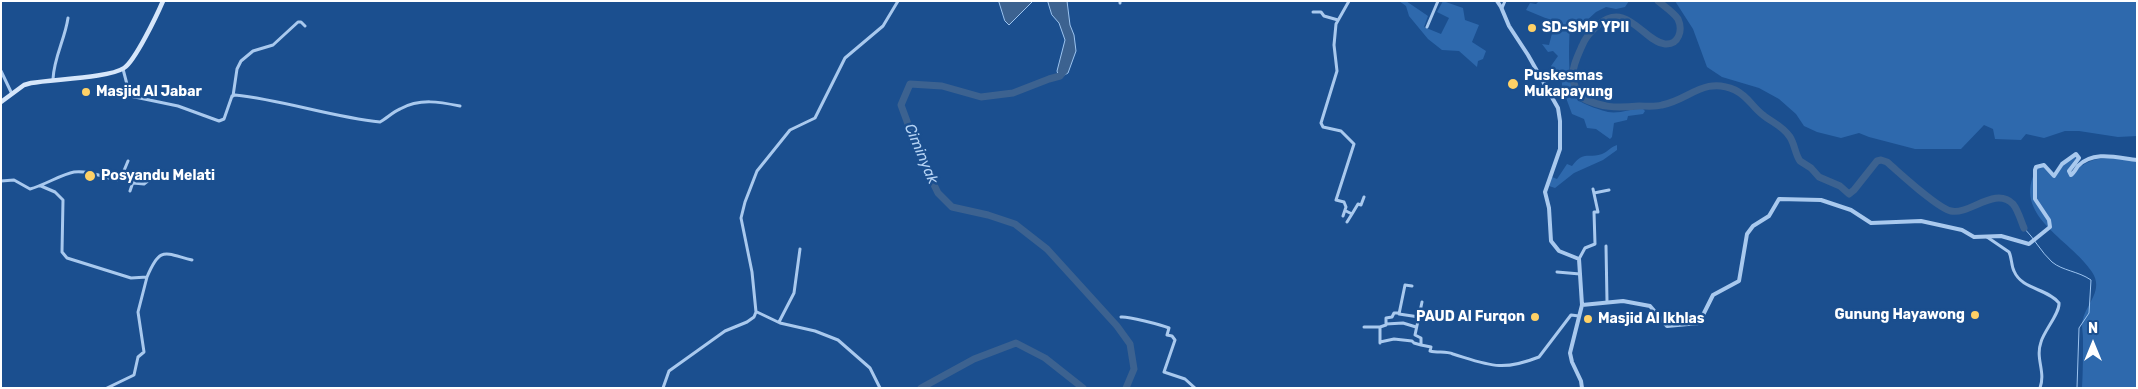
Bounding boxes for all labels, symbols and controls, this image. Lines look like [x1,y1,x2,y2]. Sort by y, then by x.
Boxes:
place label: SD-SMP YPII [1542,20,1629,36]
marker: SD-SMP YPII [1526,22,1538,34]
place label: Puskesmas Mukapayung [1524,68,1613,100]
marker: Puskesmas Mukapayung [1506,77,1520,91]
place label: Masjid Al Jabar [96,84,202,100]
marker: Masjid Al Jabar [80,86,92,98]
water label: Ciminyak [900,121,942,187]
place label: Posyandu Melati [101,168,215,184]
marker: Posyandu Melati [83,169,97,183]
place label: Gunung Hayawong [1835,307,1965,323]
place label: PAUD Al Furqon [1416,309,1525,325]
marker: Gunung Hayawong [1969,309,1981,321]
marker: PAUD Al Furqon [1529,311,1541,323]
place label: Masjid Al Ikhlas [1598,311,1704,327]
marker: Masjid Al Ikhlas [1582,313,1594,325]
north arrow [2068,319,2118,369]
text: N [2088,320,2098,337]

